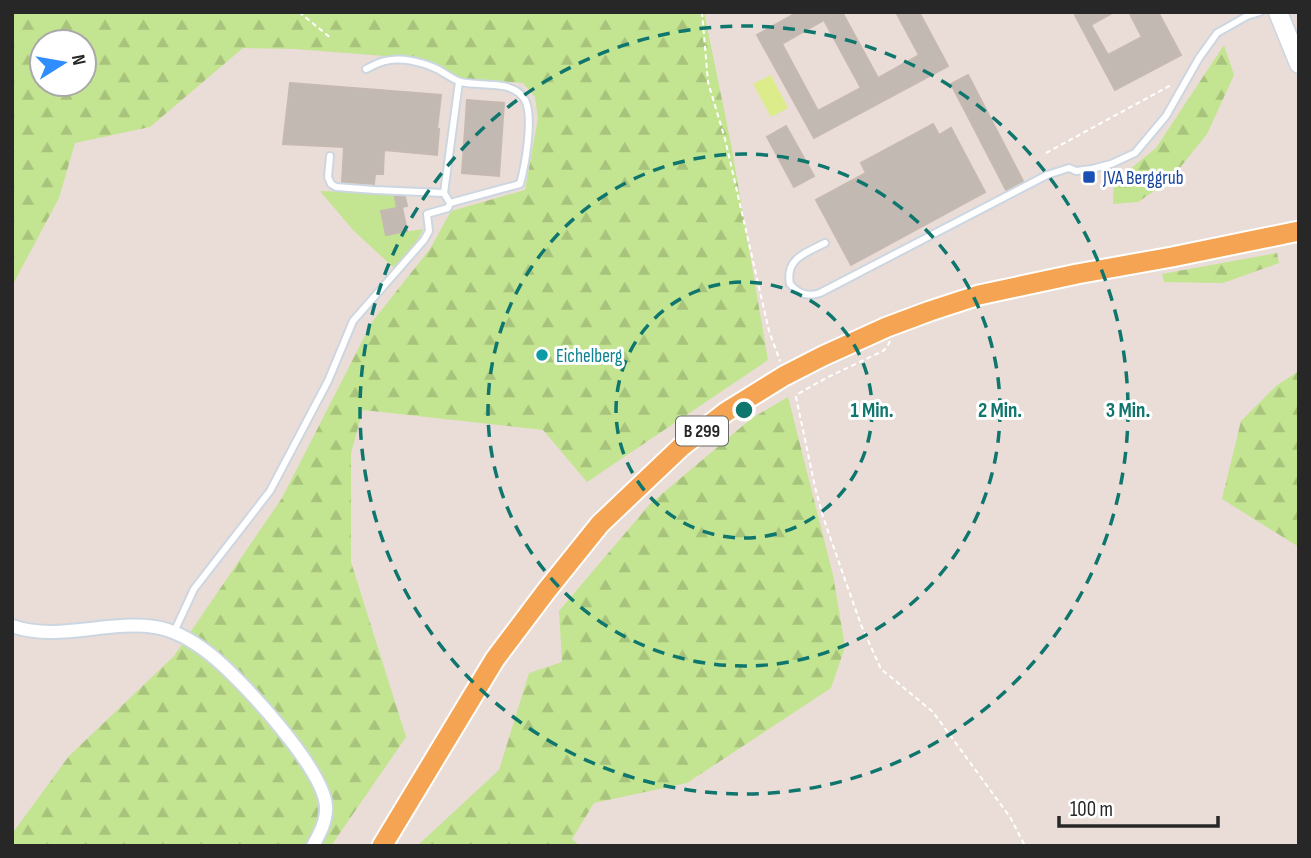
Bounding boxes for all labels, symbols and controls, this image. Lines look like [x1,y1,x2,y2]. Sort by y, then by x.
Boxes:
north arrow [28,28,98,98]
text: N [66,53,90,67]
place label: JVA Berggrub [1102,167,1184,190]
marker: JVA Berggrub [1081,169,1097,185]
place label: Eichelberg [556,345,623,368]
marker: Eichelberg [534,347,550,363]
centre of rings [732,398,756,422]
text: 1 Min. [850,398,894,423]
text: 2 Min. [978,398,1022,423]
text: 3 Min. [1106,398,1150,423]
road number: B 299 [676,416,728,446]
scale bar [1059,784,1218,828]
text: 100 m [1070,797,1113,822]

